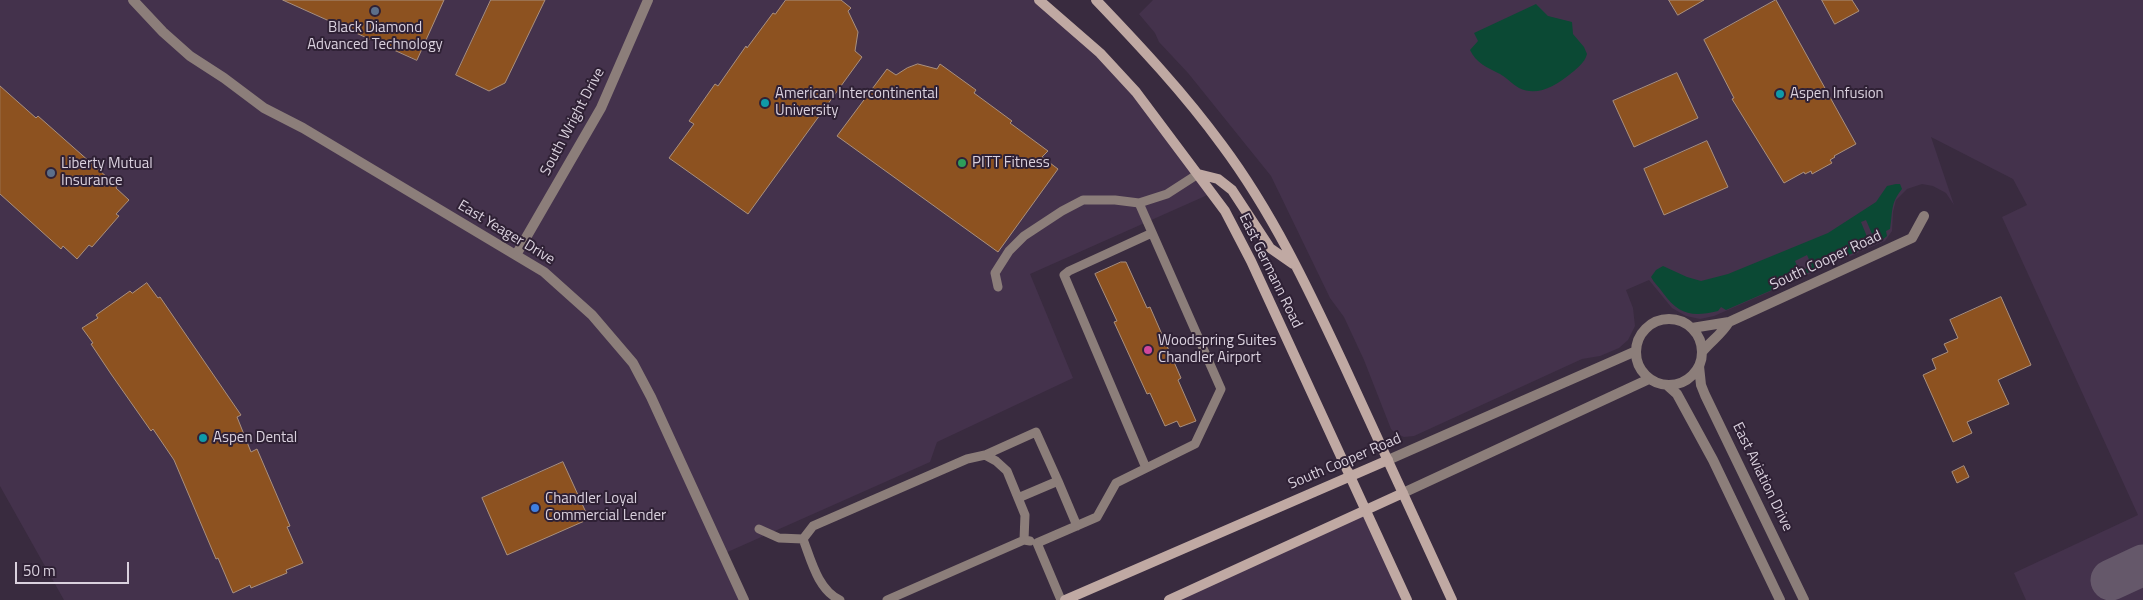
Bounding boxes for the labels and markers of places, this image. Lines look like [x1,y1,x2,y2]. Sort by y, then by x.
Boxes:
marker: Black Diamond Advanced Technology [369,5,381,17]
place label: Black Diamond Advanced Technology [307,19,443,54]
place label: American Intercontinental University [775,85,938,120]
place label: Aspen Infusion [1790,85,1884,103]
marker: Aspen Infusion [1774,88,1786,100]
marker: American Intercontinental University [759,97,771,109]
place label: PITT Fitness [972,154,1050,172]
place label: Liberty Mutual Insurance [61,155,153,190]
marker: PITT Fitness [956,157,968,169]
marker: Liberty Mutual Insurance [45,167,57,179]
place label: Woodspring Suites Chandler Airport [1158,332,1276,367]
marker: Woodspring Suites Chandler Airport [1142,344,1154,356]
place label: Aspen Dental [213,429,297,447]
marker: Aspen Dental [197,432,209,444]
place label: Chandler Loyal Commercial Lender [545,490,666,525]
marker: Chandler Loyal Commercial Lender [529,502,541,514]

